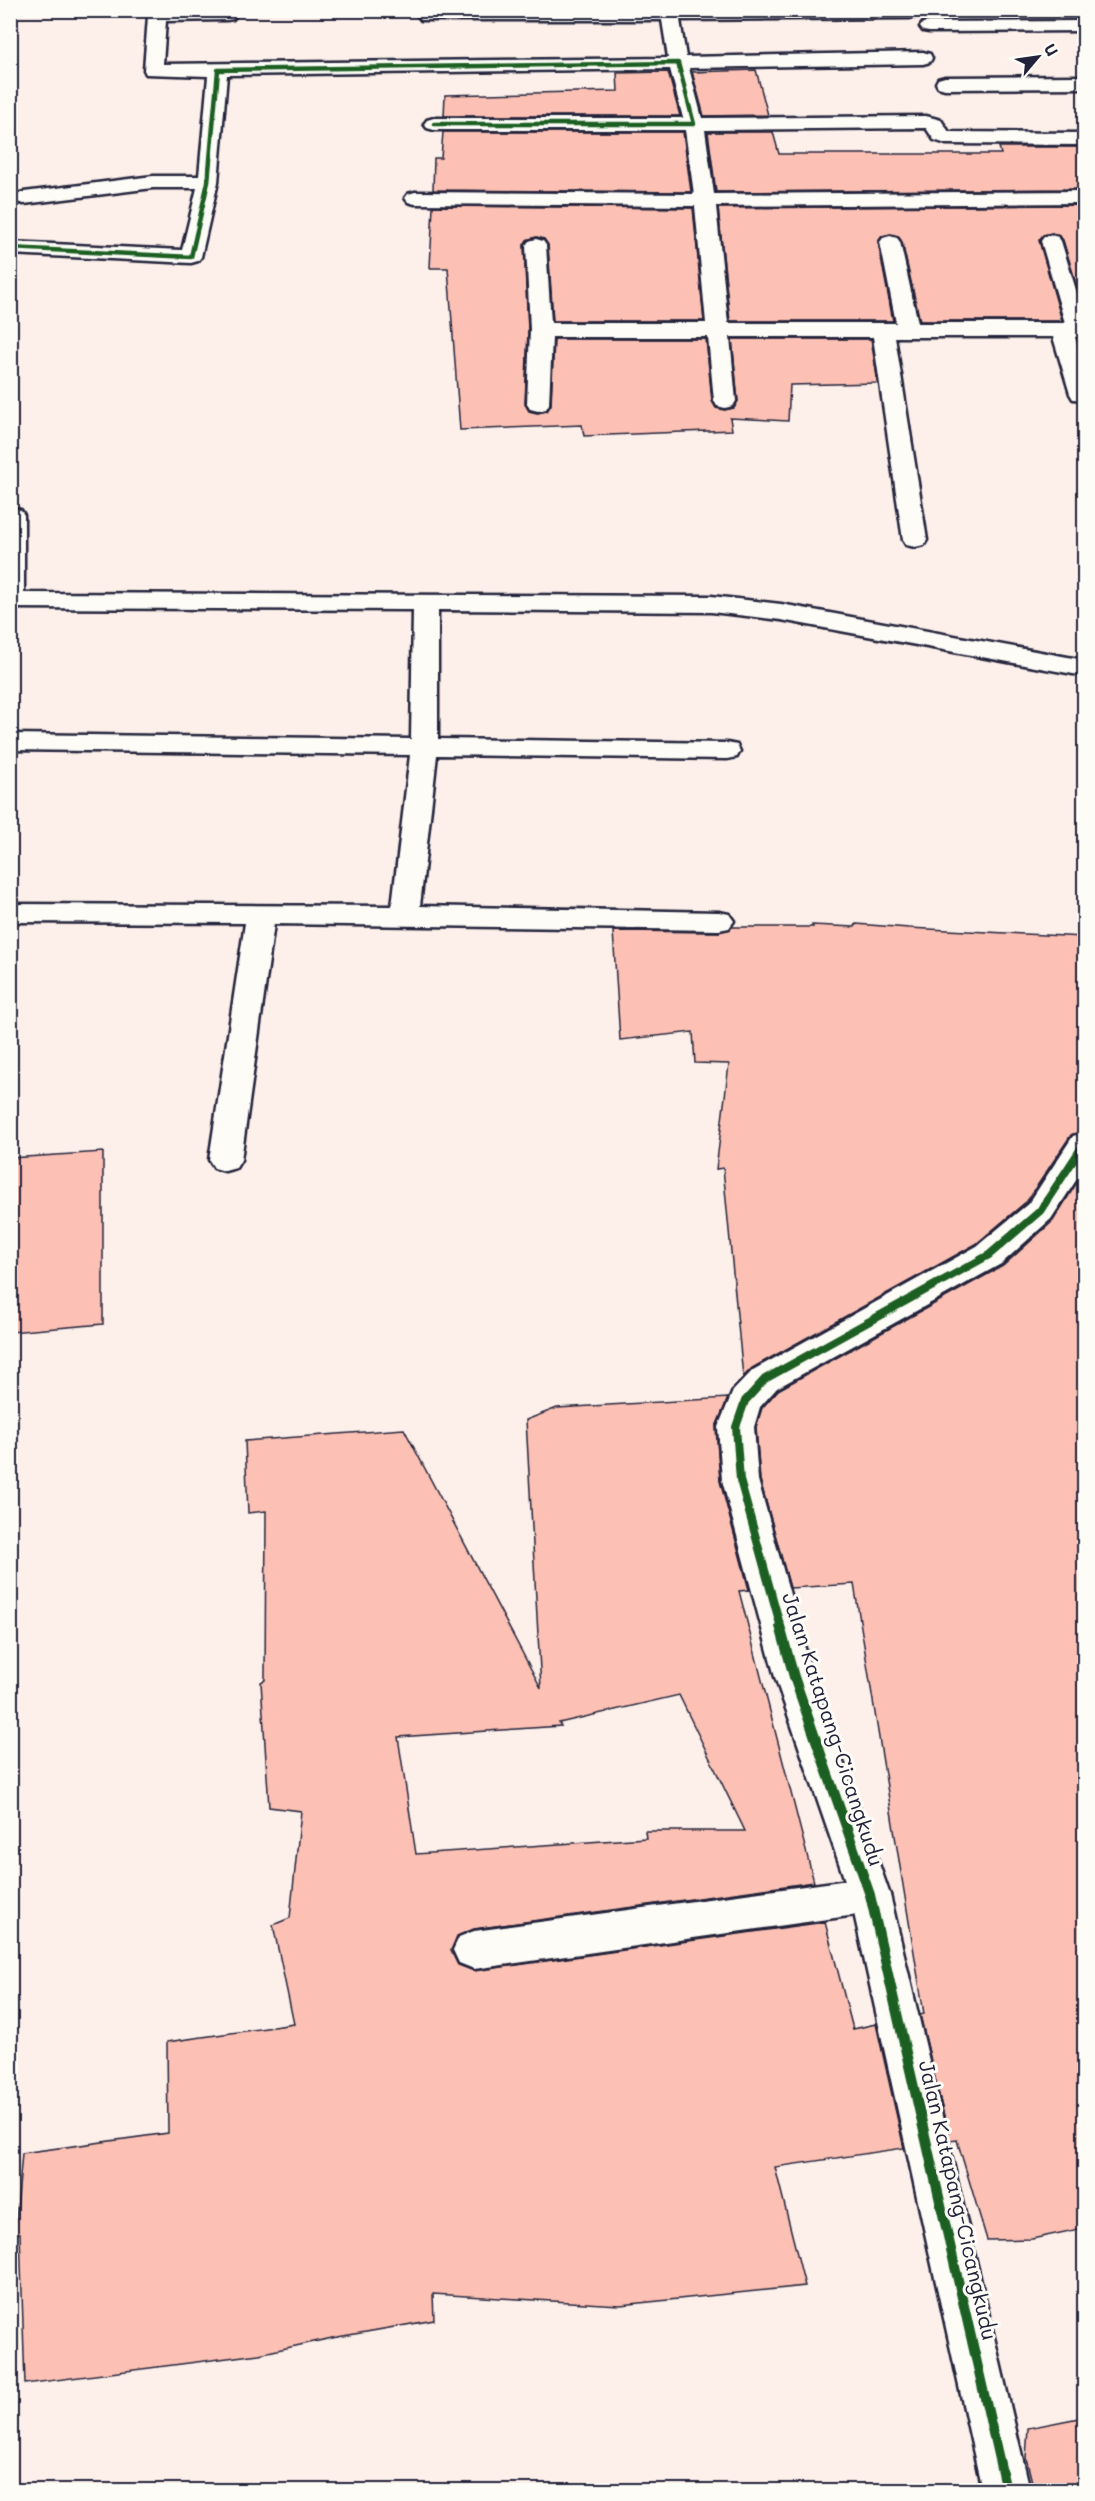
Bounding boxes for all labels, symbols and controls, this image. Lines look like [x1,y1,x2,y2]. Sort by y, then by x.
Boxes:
north arrow [1008,27,1068,87]
text: U [1040,39,1063,60]
street label: Jalan Katapang-Cicangkudu [777,1589,891,1869]
street label: Jalan Katapang-Cicangkudu [914,2057,1004,2343]

